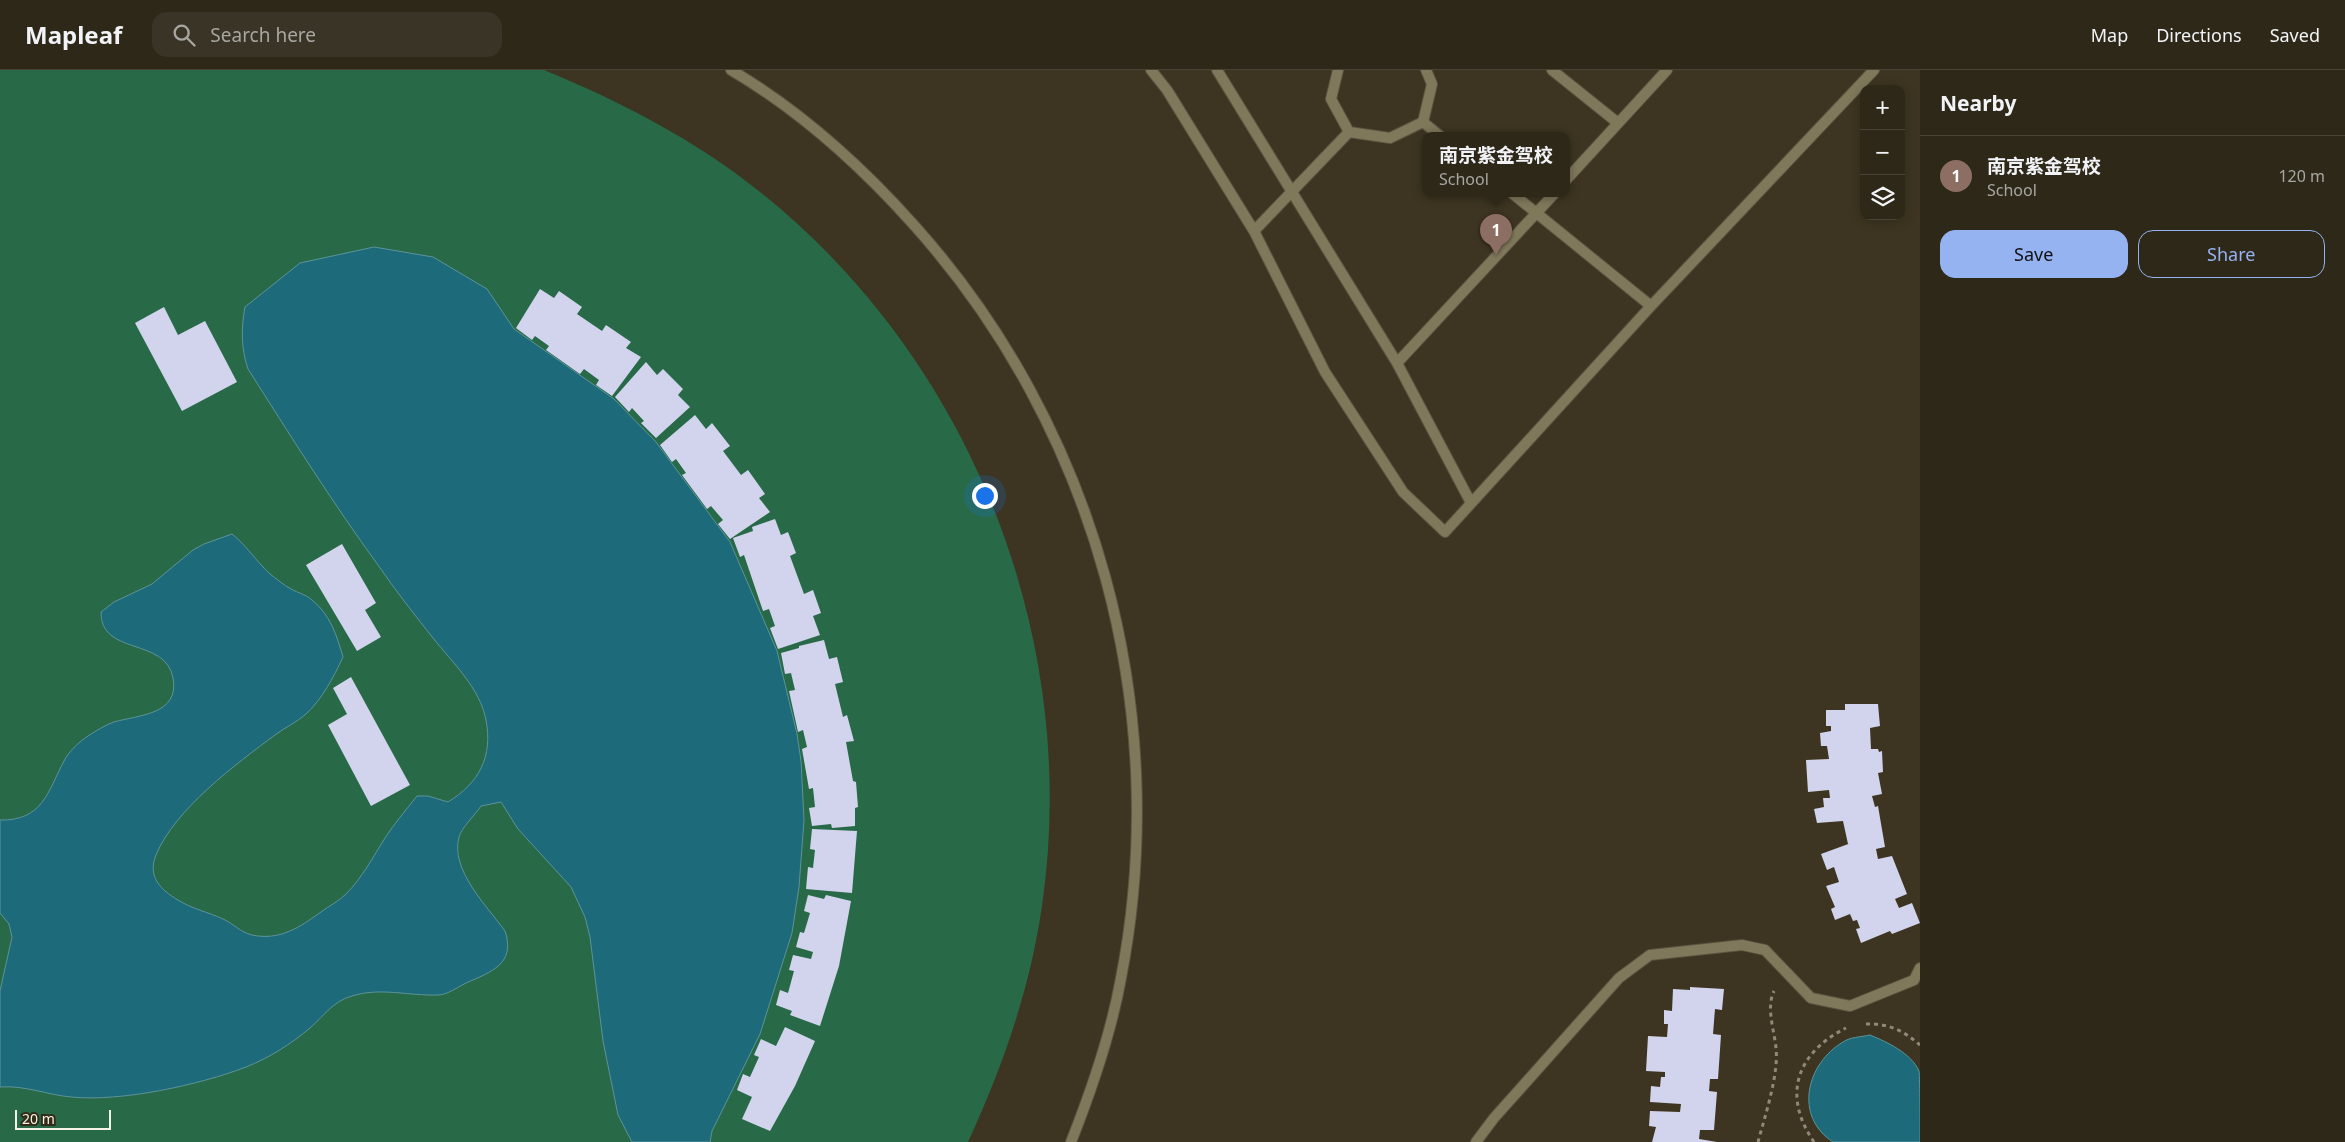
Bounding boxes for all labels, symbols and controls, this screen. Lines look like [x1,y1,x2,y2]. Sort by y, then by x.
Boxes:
search box [152,12,502,57]
text: Mapleaf [25,18,122,51]
icon: search [170,21,198,49]
text: Search here [210,22,316,48]
text: Map [2091,23,2128,47]
text: Directions [2156,23,2242,47]
text: Saved [2270,23,2320,47]
map controls [1860,85,1905,220]
button: + [1860,85,1905,130]
text: Nearby [1940,89,2016,117]
button: − [1860,130,1905,175]
popup [1422,132,1570,197]
text: 南京紫金驾校 [1439,142,1553,168]
text: 南京紫金驾校 [1987,153,2101,179]
text: 1 [1951,165,1961,187]
text: 120 m [2278,165,2325,187]
text: School [1439,168,1489,190]
button: layers [1860,175,1905,220]
text: School [1987,179,2037,201]
pin: 1 [1480,214,1512,255]
button: Save [1940,230,2128,278]
button: Share [2138,230,2325,278]
your location [972,483,998,509]
scale bar [15,1107,111,1130]
text: 20 m [22,1109,55,1128]

